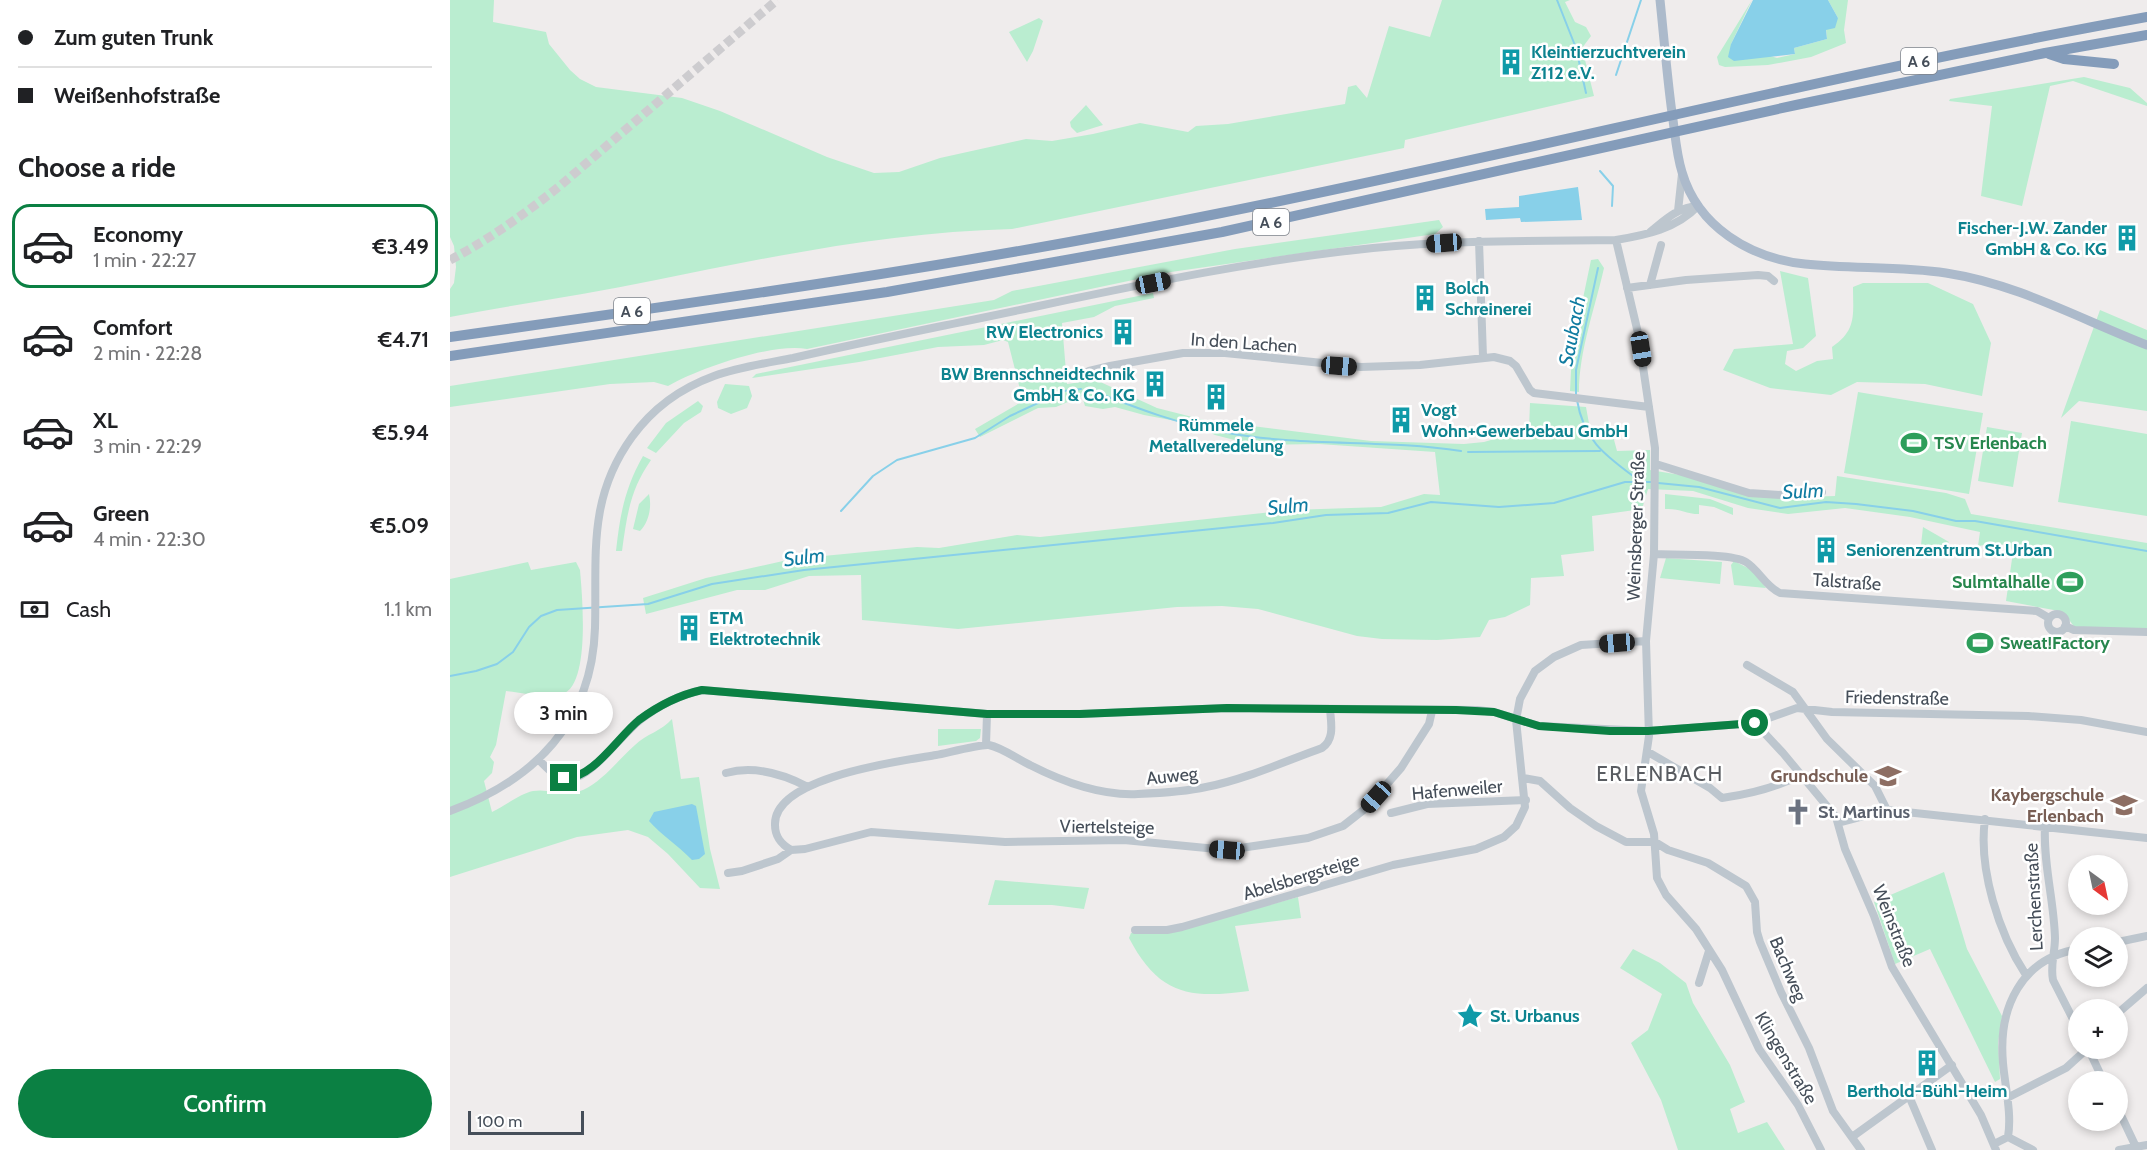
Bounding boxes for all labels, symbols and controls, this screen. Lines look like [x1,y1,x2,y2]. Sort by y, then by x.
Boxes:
text: Zum guten Trunk [54,24,213,51]
place label: Kleintierzuchtverein Z112 e.V. [1531,41,1686,84]
building icon: Kleintierzuchtverein Z112 e.V. [1496,47,1526,77]
road number: A 6 [1901,48,1937,74]
text: Weißenhofstraße [54,82,220,109]
text: Choose a ride [18,151,176,184]
road number: A 6 [1253,209,1289,235]
place label: Fischer-J.W. Zander GmbH & Co. KG [1957,217,2107,260]
icon: car [21,219,75,273]
text: Economy [93,221,183,248]
building icon: Fischer-J.W. Zander GmbH & Co. KG [2112,223,2142,253]
text: €3.49 [372,233,429,260]
car [1425,233,1463,253]
text: 1 min · 22:27 [93,248,196,272]
car [1134,271,1172,295]
place label: Bolch Schreinerei [1445,277,1532,320]
building icon: Bolch Schreinerei [1410,283,1440,313]
water label: Saubach [1553,294,1591,368]
road number: A 6 [614,298,650,324]
icon: car [21,312,75,366]
text: Comfort [93,314,172,341]
building icon: RW Electronics [1108,317,1138,347]
place label: RW Electronics [986,321,1103,343]
text: €4.71 [378,326,429,353]
street label: In den Lachen [1190,328,1298,358]
car [1629,330,1653,368]
text: 2 min · 22:28 [93,341,202,365]
car [1320,356,1358,376]
place label: BW Brennschneidtechnik GmbH & Co. KG [940,363,1135,406]
building icon: BW Brennschneidtechnik GmbH & Co. KG [1140,369,1170,399]
building icon: Rümmele Metallveredelung [1201,382,1231,412]
place label: Vogt Wohn+Gewerbebau GmbH [1421,399,1628,442]
icon: car [21,405,75,459]
building icon: Vogt Wohn+Gewerbebau GmbH [1386,405,1416,435]
text: XL [93,407,118,434]
place label: Rümmele Metallveredelung [1149,414,1283,457]
text: €5.94 [373,419,429,446]
sports icon: TSV Erlenbach [1899,428,1929,458]
place label: TSV Erlenbach [1934,432,2047,454]
text: 3 min · 22:29 [93,434,202,458]
street label: Weinsberger Straße [1622,451,1650,601]
water label: Sulm [1782,478,1824,504]
water label: Sulm [1266,492,1310,520]
icon: car [21,498,75,552]
text: Green [93,500,149,527]
text: €5.09 [371,512,429,539]
text: 4 min · 22:30 [93,527,206,551]
building icon: Seniorenzentrum St.Urban [1811,535,1841,565]
place label: Seniorenzentrum St.Urban [1846,539,2052,561]
water label: Sulm [782,543,826,571]
sports icon: Sulmtalhalle [2055,567,2085,597]
street label: Talstraße [1812,569,1882,595]
place label: Sulmtalhalle [1952,571,2050,593]
icon: cash [18,593,51,626]
text: Cash [66,596,111,623]
text: 1.1 km [384,597,432,621]
place label: ETM Elektrotechnik [709,607,821,650]
building icon: ETM Elektrotechnik [674,613,704,643]
sports icon: Sweat!Factory [1965,628,1995,658]
place label: Sweat!Factory [2000,632,2110,654]
car [1598,633,1636,653]
street label: Friedenstraße [1845,686,1949,710]
callout: 3 min [514,691,614,733]
text: 3 min [539,701,588,725]
route start [1741,709,1768,736]
district label: ERLENBACH [1596,761,1724,786]
school or university icon: Grundschule [1873,761,1903,791]
street label: Auweg [1145,762,1200,790]
route end [550,764,577,791]
place label: Grundschule [1771,765,1868,787]
street label: Hafenweiler [1411,775,1504,805]
car [1357,778,1395,816]
place label: Kaybergschule Erlenbach [1991,784,2104,827]
school or university icon: Kaybergschule Erlenbach [2109,790,2139,820]
church icon: St. Martinus [1783,797,1813,827]
place label: St. Martinus [1818,801,1911,823]
street label: Viertelsteige [1060,815,1154,839]
car [1208,839,1246,861]
street label: Lerchenstraße [2020,843,2048,951]
street label: Abelsbergsteige [1240,849,1362,905]
north arrow [2068,855,2128,915]
map controls [2068,855,2128,1131]
street label: Weinstraße [1868,882,1920,970]
button: layers [2068,927,2128,987]
street label: Bachweg [1765,933,1812,1006]
button: + [2068,999,2128,1059]
place icon: St. Urbanus [1455,1001,1485,1031]
place label: St. Urbanus [1490,1005,1580,1027]
street label: Klingenstraße [1750,1008,1822,1108]
building icon: Berthold-Bühl-Heim [1912,1048,1942,1078]
button: Confirm [18,1069,432,1138]
button: − [2068,1071,2128,1131]
place label: Berthold-Bühl-Heim [1847,1080,2007,1102]
scale bar [468,1108,584,1136]
text: 100 m [477,1112,522,1131]

